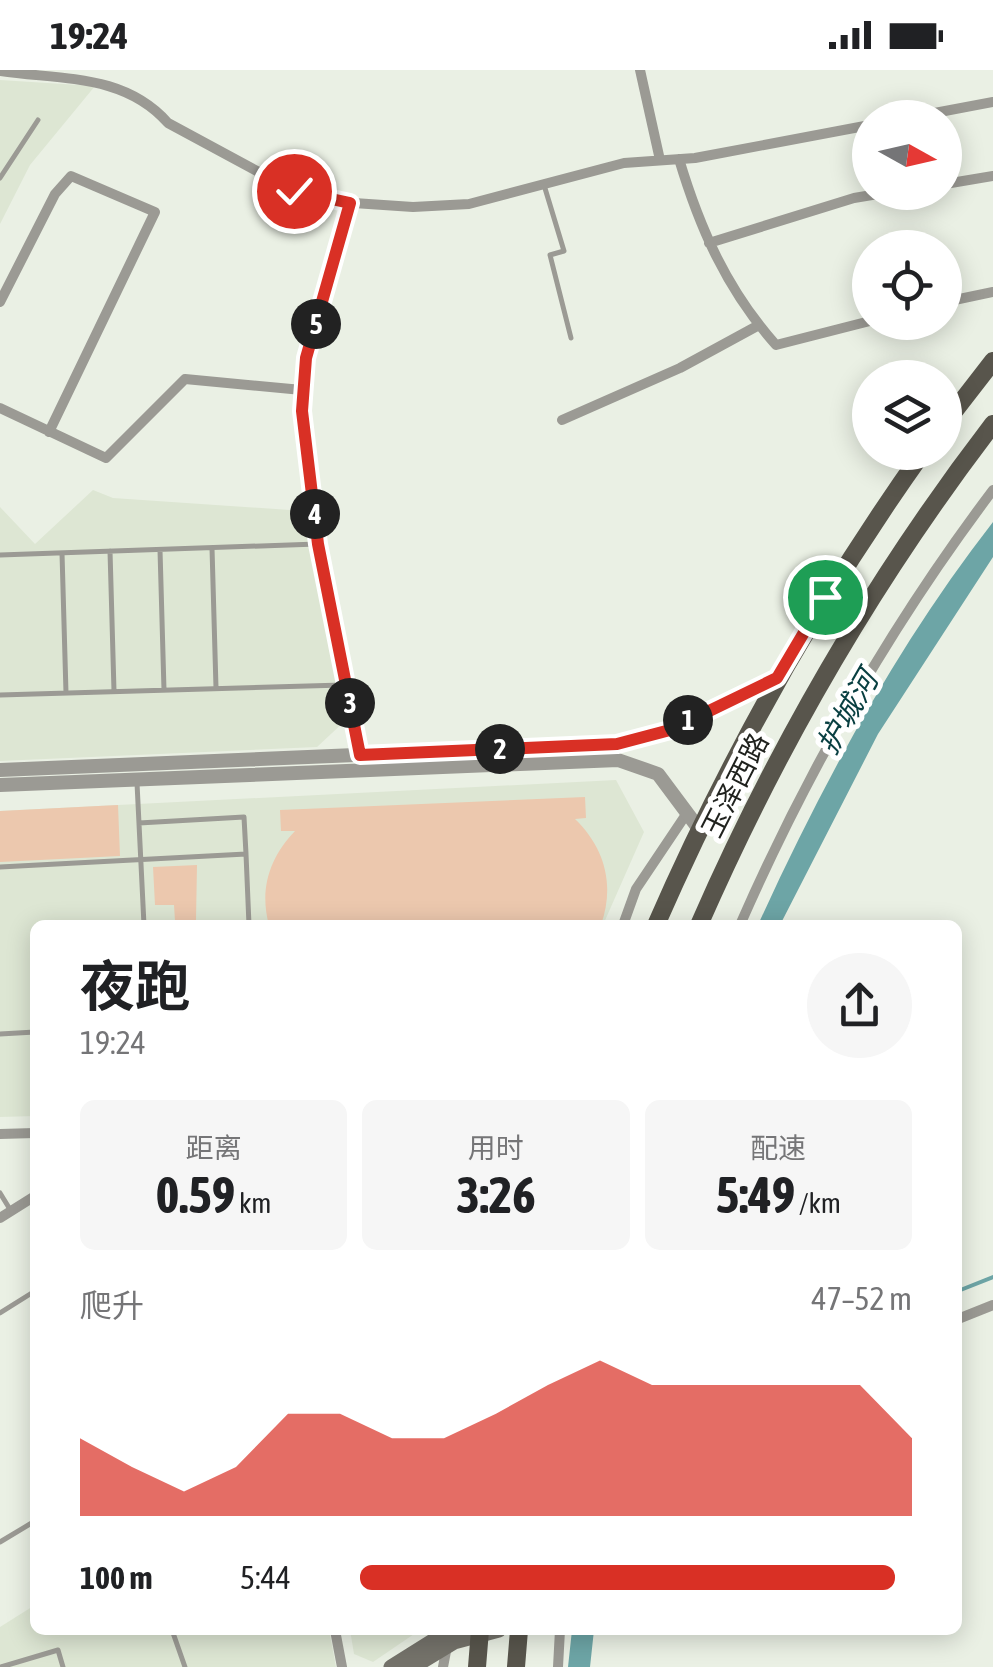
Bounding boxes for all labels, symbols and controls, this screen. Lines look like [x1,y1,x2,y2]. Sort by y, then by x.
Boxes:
text: 19:24 [50,14,128,57]
north arrow [852,100,962,210]
map controls [852,100,962,470]
pin [252,149,337,234]
icon: check [267,164,322,219]
button: locate [852,230,962,340]
pin: 5 [291,299,341,349]
text: 5 [309,308,323,340]
button: layers [852,360,962,470]
pin: 4 [290,489,340,539]
text: 4 [308,498,322,530]
pin [783,555,868,640]
icon: arrive [798,570,853,625]
water label: 护城河 [810,660,887,759]
pin: 3 [325,678,375,728]
text: 3 [343,687,357,719]
pin: 1 [663,695,713,745]
text: 1 [681,704,695,736]
pin: 2 [475,724,525,774]
street label: 玉泽西路 [695,728,775,842]
text: 2 [493,733,507,765]
button: share [807,953,912,1058]
text: 夜跑 [80,955,190,1018]
text: 19:24 [80,1024,146,1061]
text: 距离 [186,1132,242,1164]
text: 用时 [468,1132,524,1164]
text: 配速 [750,1132,806,1164]
text: 0.59 [156,1166,235,1224]
text: 3:26 [456,1166,536,1224]
text: 5:49 [716,1166,795,1224]
text: km [235,1187,272,1219]
text: /km [795,1187,841,1219]
text: 47–52 m [812,1280,912,1317]
text: 爬升 [80,1287,144,1324]
text: 100 m [80,1559,153,1596]
text: 5:44 [240,1559,291,1596]

